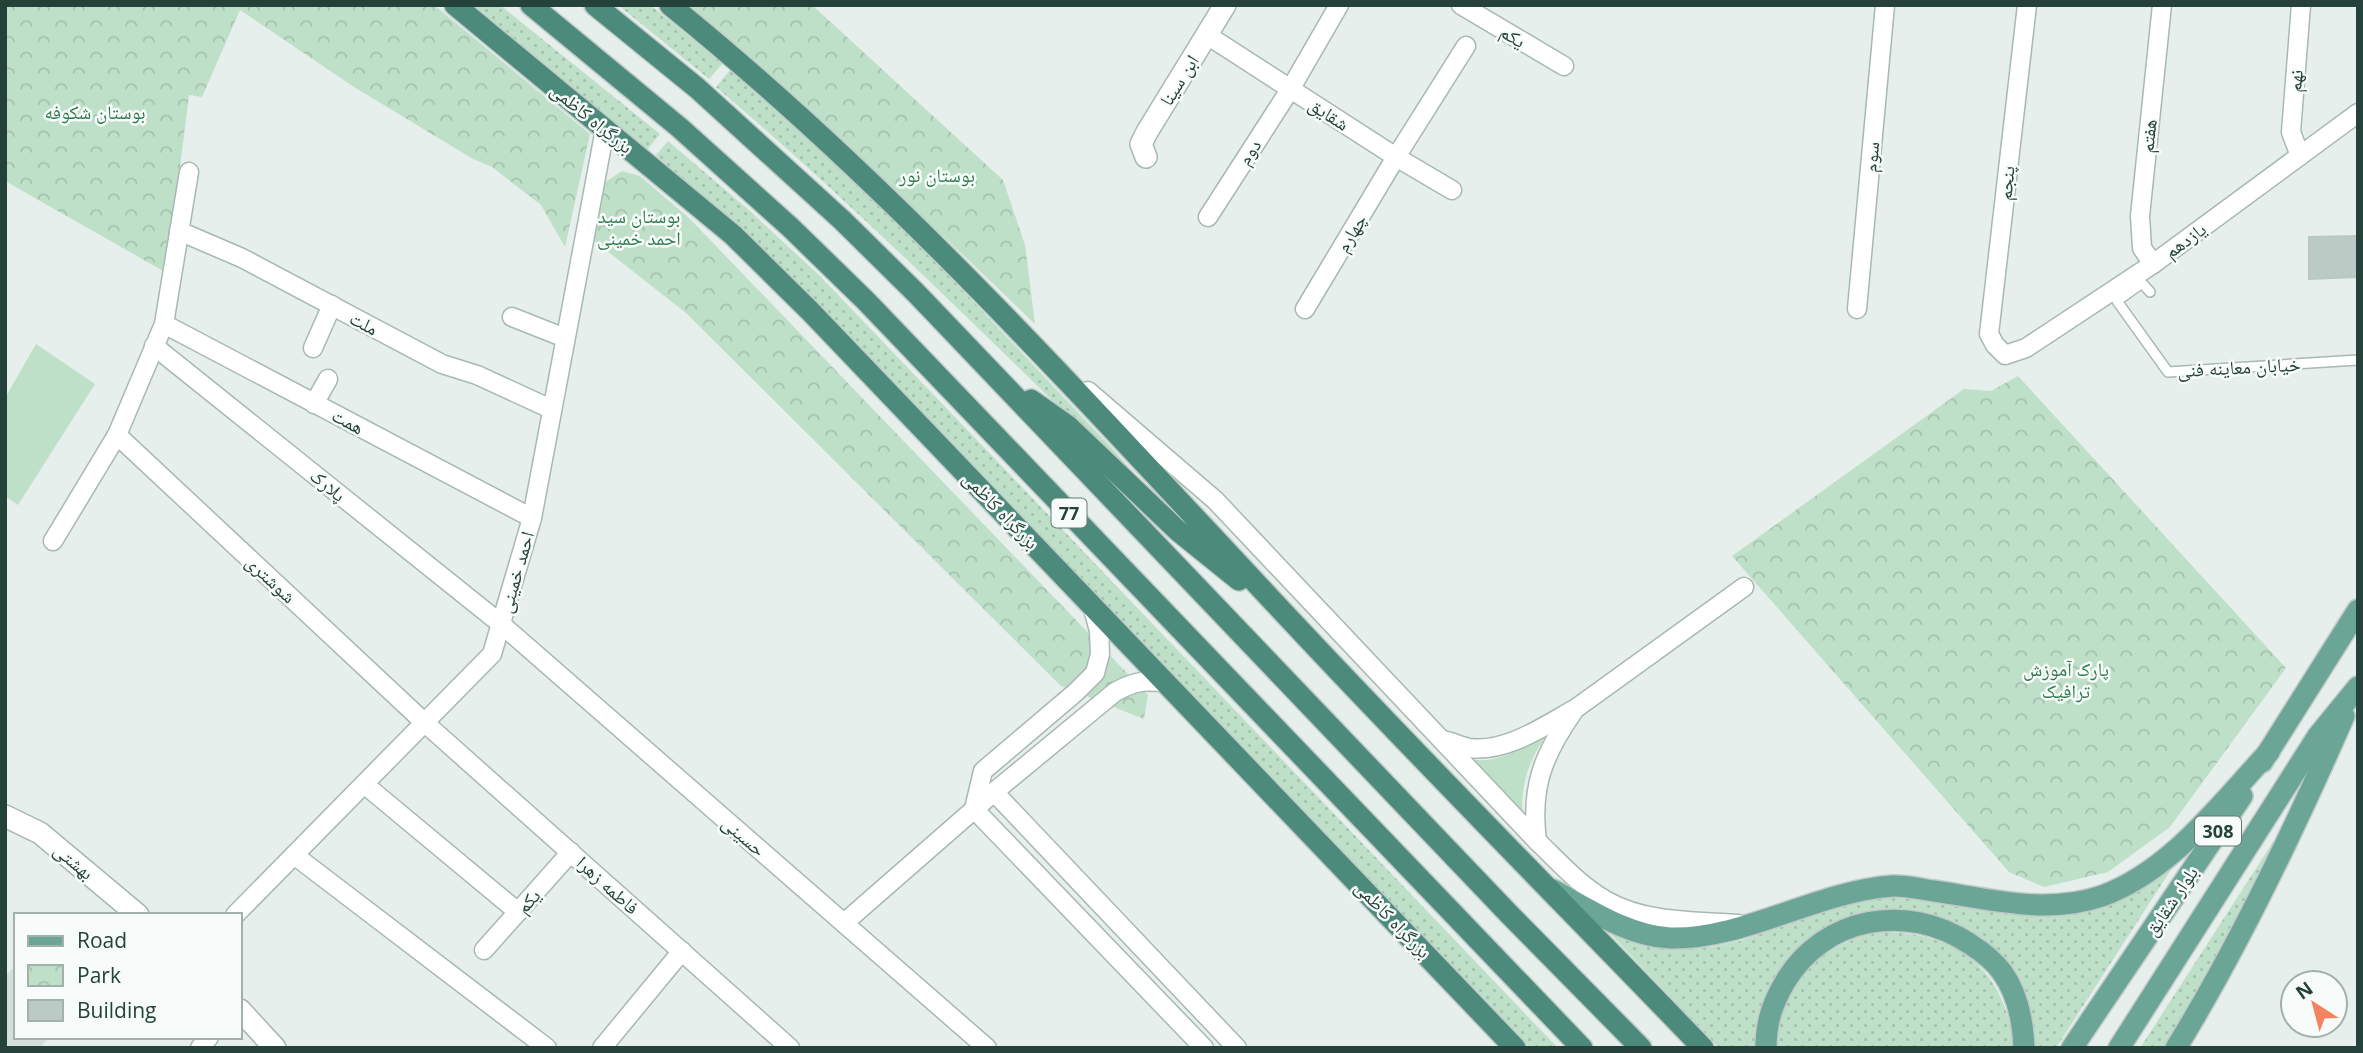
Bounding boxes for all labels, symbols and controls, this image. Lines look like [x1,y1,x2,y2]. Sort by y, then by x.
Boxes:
street label: یکم [1495,18,1531,54]
street label: ابن سینا [1153,50,1205,110]
street label: نهم [2281,69,2309,93]
street label: بزرگراه کاظمی [545,77,639,159]
street label: شقایق [1304,91,1354,137]
park label: بوستان شکوفه [44,99,146,125]
street label: هفتم [2133,118,2163,154]
street label: دوم [1231,134,1268,171]
street label: سوم [1857,141,1886,174]
park label: بوستان نور [898,162,975,188]
street label: پنجم [1991,164,2021,202]
park label: بوستان سید احمد خمینی [597,203,681,251]
street label: چهارم [1329,209,1373,258]
street label: یازدهم [2159,216,2211,264]
street label: ملت [345,305,383,341]
street label: خیابان معاینه فنی [2177,351,2301,383]
street label: همت [327,402,369,440]
street label: پلارک [305,463,351,507]
street label: بزرگراه کاظمی [957,465,1045,555]
road number: 77 [1052,499,1086,528]
street label: احمد خمینی [492,528,540,616]
street label: شوشتری [240,549,302,609]
park label: پارک آموزش ترافیک [2023,656,2109,704]
street label: حسینی [717,810,771,862]
road number: 308 [2195,816,2241,846]
street label: بهشتی [48,837,100,885]
street label: فاطمه زهرا [571,850,645,920]
street label: بلوار شقایق [2138,861,2204,941]
street label: بزرگراه کاظمی [1349,874,1437,964]
street label: یکم [510,883,546,919]
legend [14,913,242,1039]
text: Road [77,926,127,954]
text: Park [77,961,121,989]
north arrow [2279,969,2349,1039]
text: N [2290,975,2318,1005]
text: Building [77,996,156,1024]

